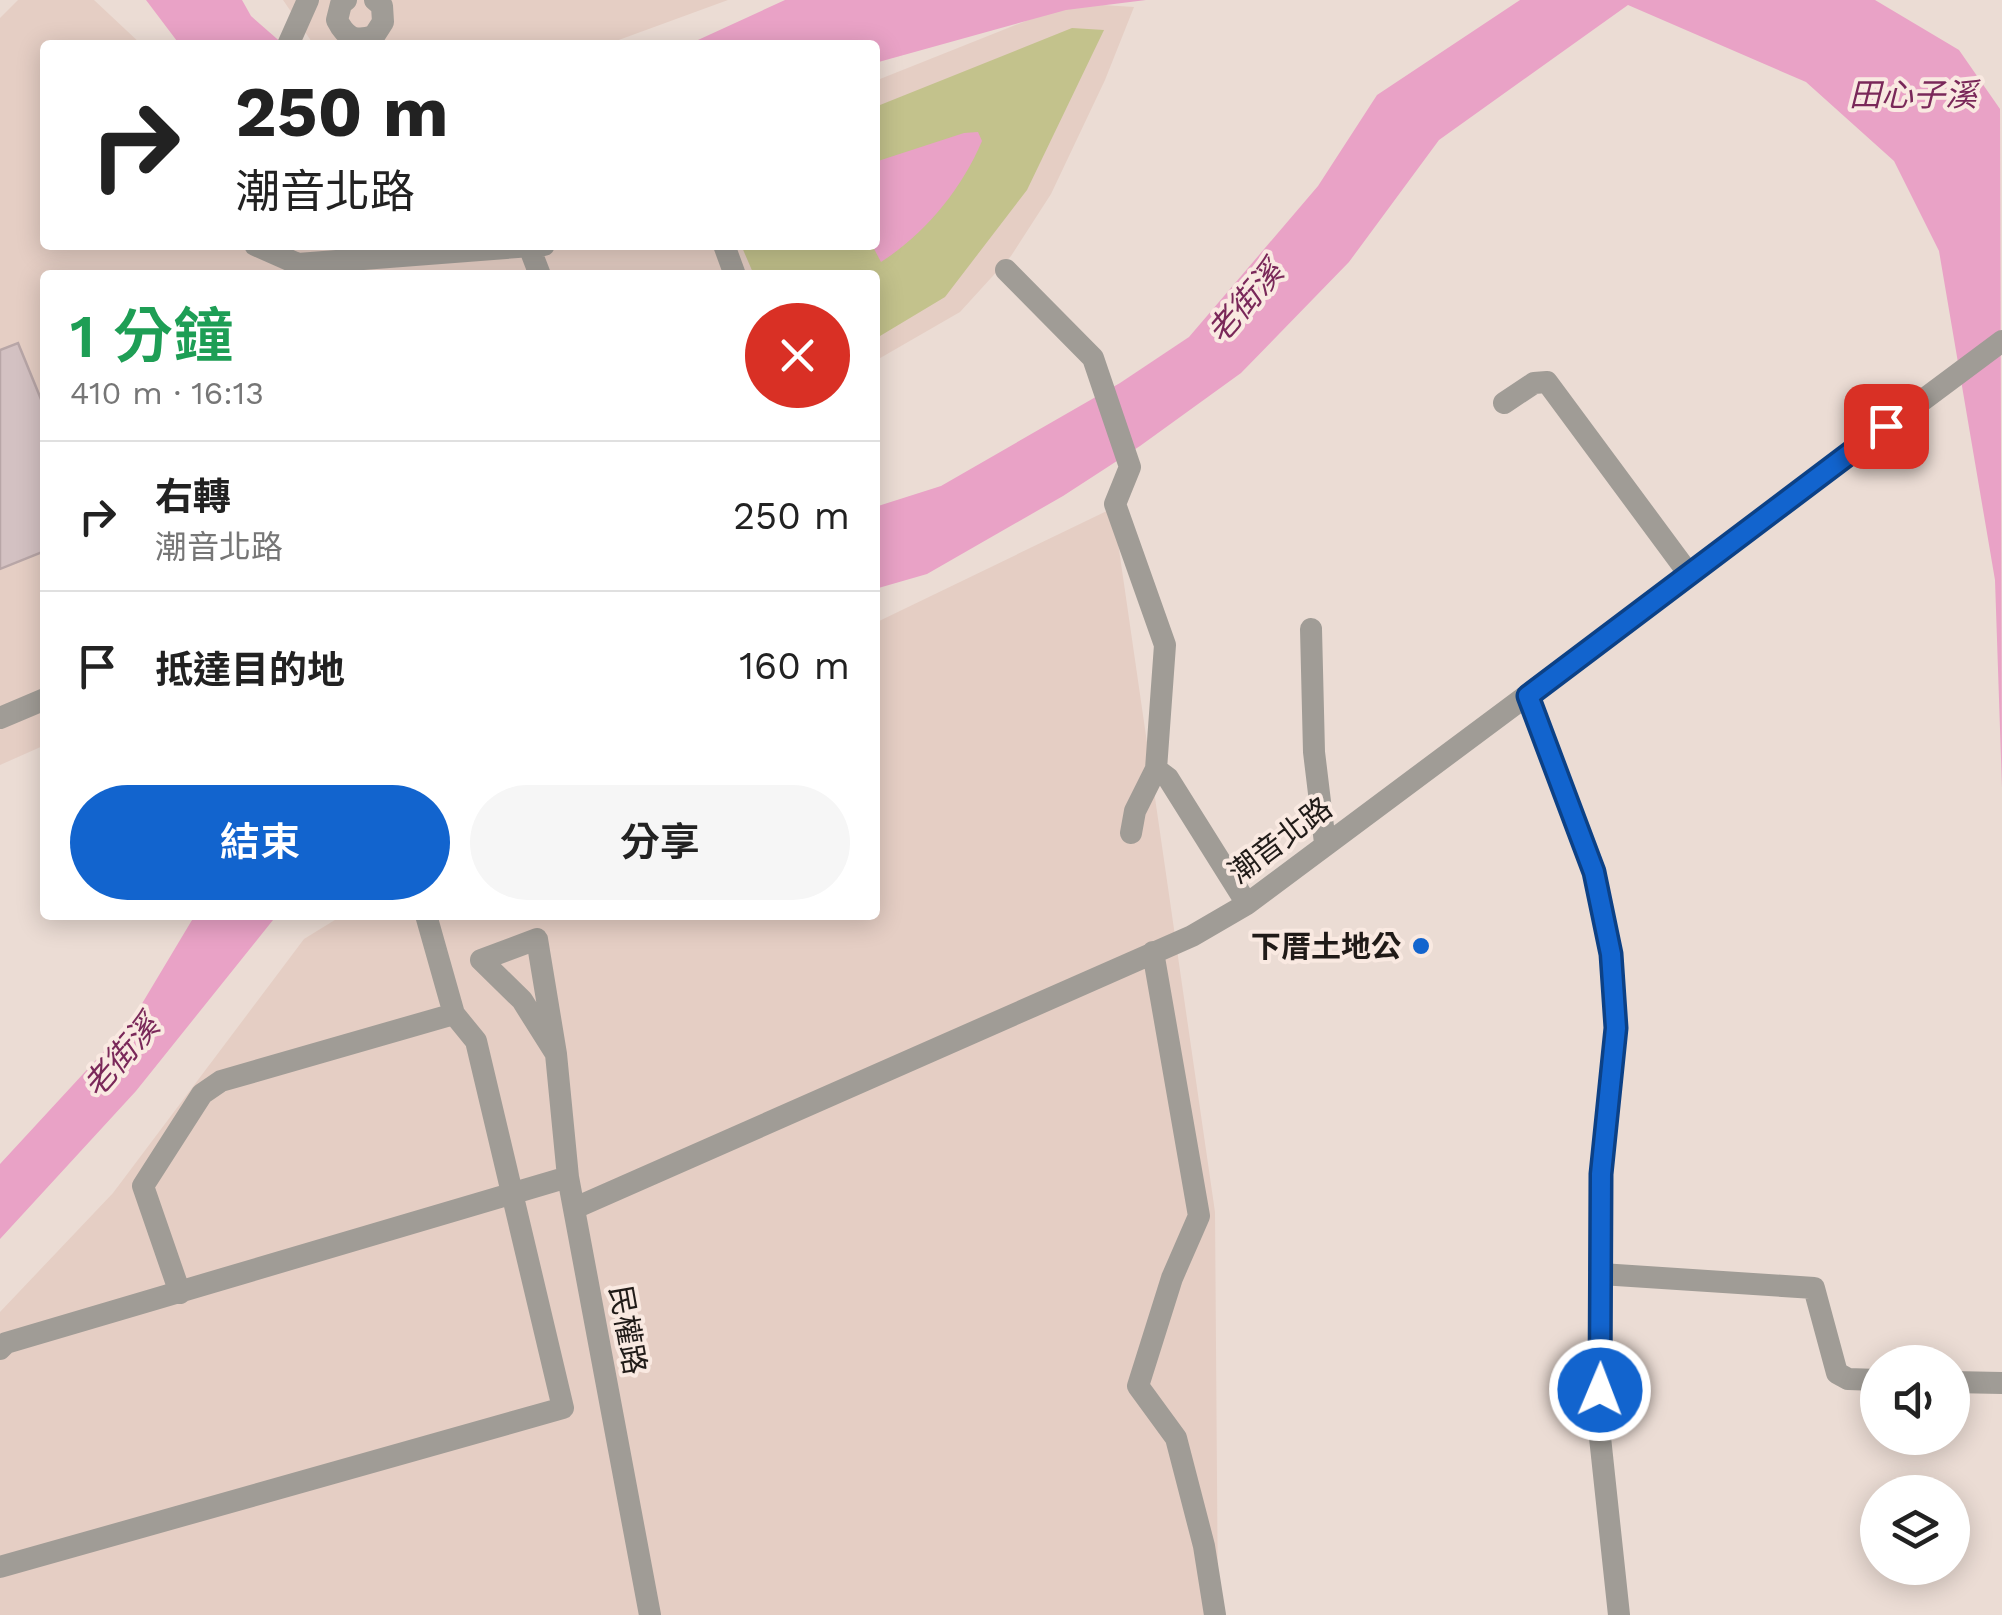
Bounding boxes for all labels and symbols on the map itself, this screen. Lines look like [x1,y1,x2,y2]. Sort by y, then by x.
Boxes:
water label: 田心子溪 [1849,76,1981,114]
water label: 老街溪 [1199,250,1293,351]
pin [1844,384,1929,469]
street label: 潮音北路 [1222,790,1338,890]
place label: 下厝土地公 [1251,929,1401,964]
marker: 下厝土地公 [1410,935,1432,957]
water label: 老街溪 [75,1004,169,1105]
street label: 民權路 [603,1283,653,1377]
position arrow [1548,1338,1652,1442]

